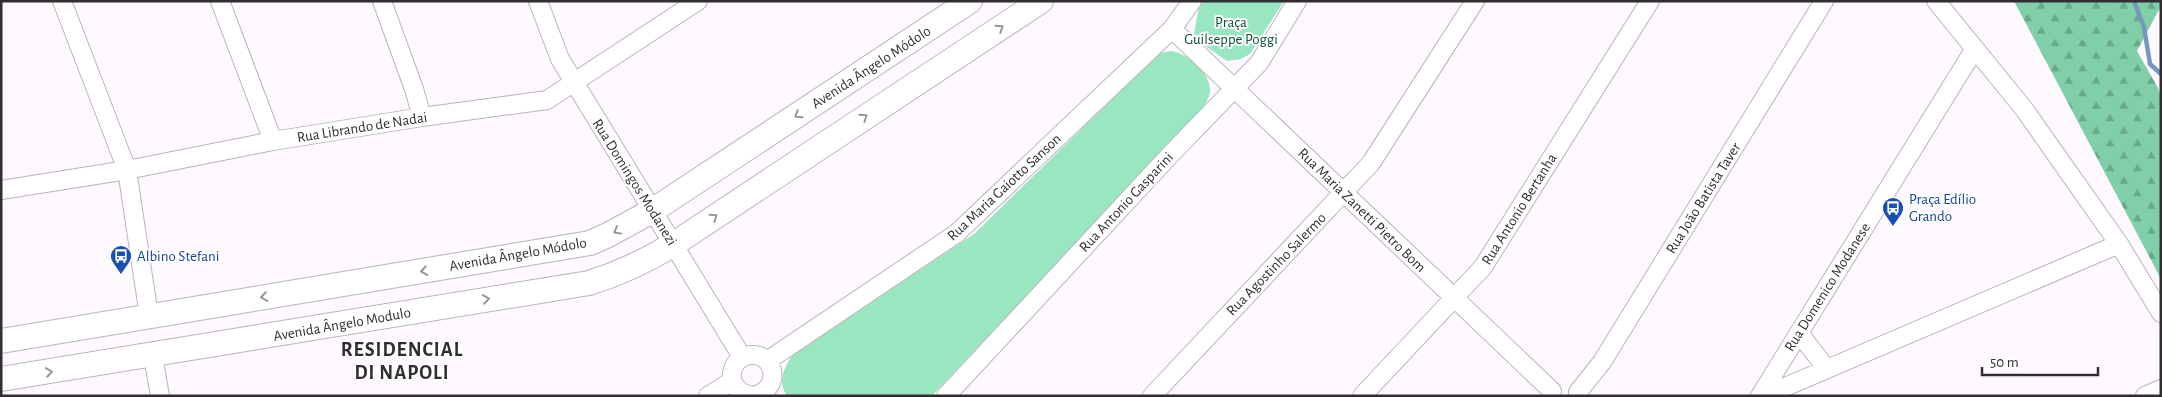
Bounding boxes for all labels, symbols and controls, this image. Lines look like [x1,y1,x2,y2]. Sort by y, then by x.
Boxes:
park label: Praça Guilseppe Poggi [1184,15,1278,47]
street label: Avenida Ângelo Módolo [808,22,934,112]
one-way arrow [994,25,1004,34]
one-way arrow [794,109,804,118]
street label: Rua Librando de Nadai [296,110,428,145]
one-way arrow [859,114,868,123]
street label: Rua Domingos Modanezi [590,116,680,248]
street label: Rua Maria Gaiotto Sanson [945,131,1064,244]
street label: Rua João Batista Taver [1663,140,1744,256]
street label: Rua Maria Zanetti Pietro Bom [1295,145,1429,275]
street label: Rua Antonio Gasparini [1077,150,1176,255]
street label: Rua Antonio Bertanha [1479,151,1560,268]
place label: Praça Edílio Grando [1909,192,1976,224]
bus stop icon: Praça Edílio Grando [1881,196,1905,227]
street label: Rua Agostinho Salermo [1224,210,1329,319]
one-way arrow [709,214,718,223]
street label: Rua Domenico Modanese [1782,220,1873,354]
one-way arrow [613,224,622,234]
street label: Avenida Ângelo Módolo [448,234,588,274]
bus stop icon: Albino Stefani [109,244,133,275]
place label: Albino Stefani [137,249,219,264]
one-way arrow [420,265,429,275]
one-way arrow [260,292,268,302]
one-way arrow [482,295,490,305]
street label: Avenida Ângelo Modulo [272,304,412,344]
district label: RESIDENCIAL DI NAPOLI [341,340,463,383]
scale bar [1982,344,2098,376]
text: 50 m [1990,355,2019,370]
one-way arrow [45,367,54,377]

